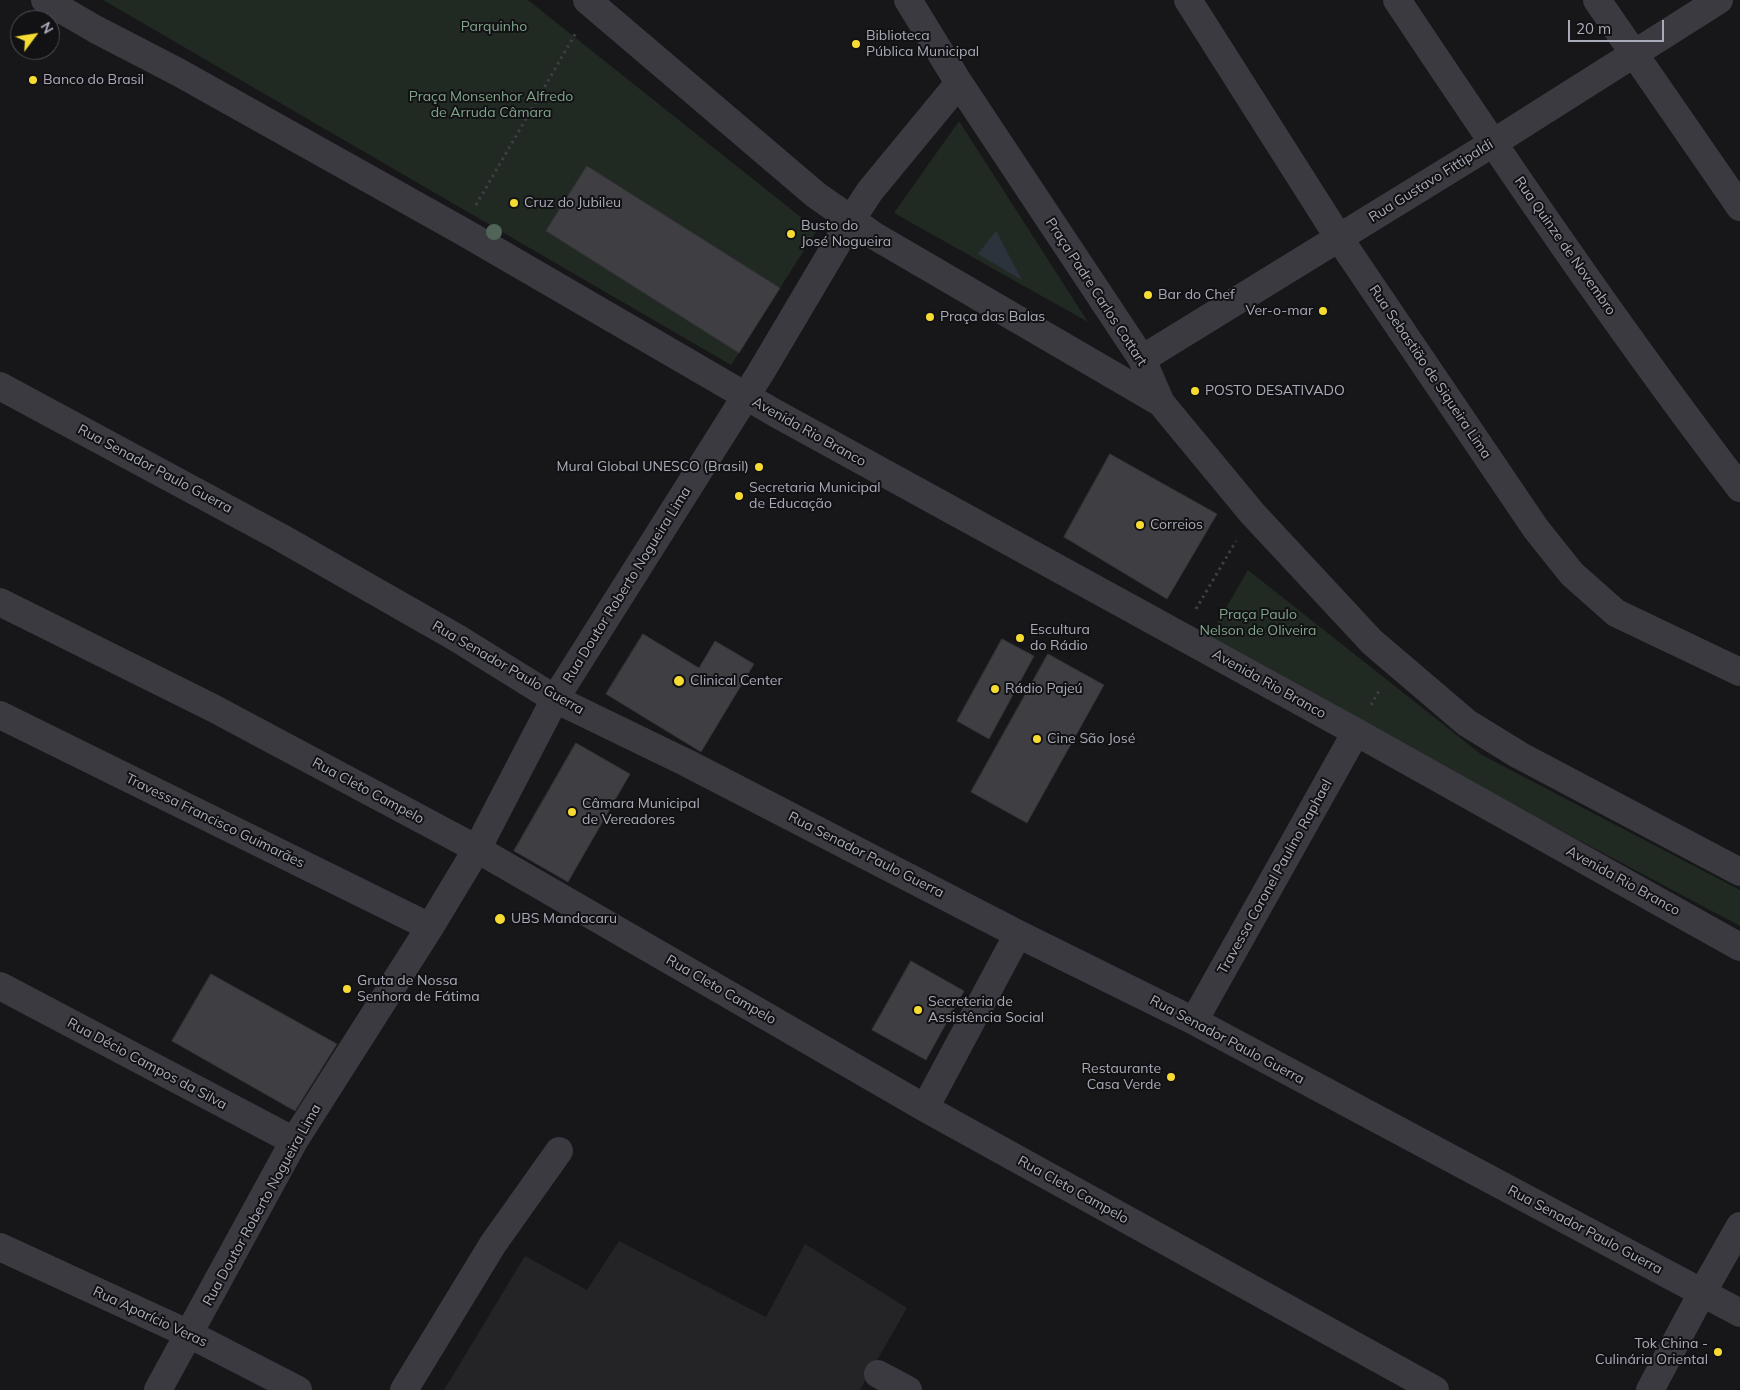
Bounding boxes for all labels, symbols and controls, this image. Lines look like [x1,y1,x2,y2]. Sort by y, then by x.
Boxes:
north arrow [10,10,60,60]
scale bar [1570,10,1666,42]
text: N [37,19,57,37]
park label: Parquinho [461,19,527,35]
text: 20 m [1576,19,1611,38]
place label: Biblioteca Pública Municipal [866,28,979,60]
marker: Biblioteca Pública Municipal [850,38,862,50]
place label: Banco do Brasil [43,72,144,88]
marker: Banco do Brasil [27,74,39,86]
park label: Praça Monsenhor Alfredo de Arruda Câmara [409,89,573,121]
street label: Rua Gustavo Fittipaldi [1366,136,1496,226]
street label: Rua Quinze de Novembro [1511,173,1619,319]
place label: Cruz do Jubileu [524,195,621,211]
marker: Cruz do Jubileu [508,197,520,209]
street label: Praça Padre Carlos Cottart [1042,215,1150,369]
place label: Busto do José Nogueira [801,218,891,250]
marker: Busto do José Nogueira [785,228,797,240]
street label: Rua Sebastião de Siqueira Lima [1365,282,1495,462]
place label: Bar do Chef [1158,287,1235,303]
marker: Bar do Chef [1142,289,1154,301]
place label: Ver-o-mar [1245,303,1313,319]
marker: Ver-o-mar [1317,305,1329,317]
place label: Praça das Balas [940,309,1045,325]
marker: Praça das Balas [924,311,936,323]
place label: POSTO DESATIVADO [1205,383,1345,399]
marker: POSTO DESATIVADO [1189,385,1201,397]
street label: Avenida Rio Branco [749,394,869,470]
street label: Rua Senador Paulo Guerra [75,421,235,517]
place label: Mural Global UNESCO (Brasil) [556,459,749,475]
marker: Mural Global UNESCO (Brasil) [753,461,765,473]
place label: Secretaria Municipal de Educação [749,480,881,512]
street label: Rua Doutor Roberto Nogueira Lima [559,484,695,686]
marker: Secretaria Municipal de Educação [733,490,745,502]
place label: Correios [1150,517,1203,533]
marker: Correios [1134,519,1146,531]
park label: Praça Paulo Nelson de Oliveira [1199,607,1317,640]
street label: Rua Senador Paulo Guerra [429,618,587,718]
place label: Escultura do Rádio [1030,622,1090,654]
marker: Escultura do Rádio [1014,632,1026,644]
street label: Avenida Rio Branco [1209,646,1329,722]
place label: Clinical Center [690,673,782,689]
marker: Clinical Center [672,674,686,688]
place label: Rádio Pajeú [1005,681,1083,697]
marker: Rádio Pajeú [989,683,1001,695]
place label: Cine São José [1047,731,1135,747]
marker: Cine São José [1031,733,1043,745]
street label: Rua Cleto Campelo [309,754,427,828]
street label: Travessa Francisco Guimarães [123,770,307,872]
street label: Travessa Coronel Paulino Raphael [1214,777,1336,977]
place label: Câmara Municipal de Vereadores [582,796,700,829]
marker: Câmara Municipal de Vereadores [566,806,578,818]
street label: Rua Senador Paulo Guerra [785,808,947,902]
street label: Avenida Rio Branco [1563,843,1683,919]
place label: UBS Mandacaru [511,911,617,927]
marker: UBS Mandacaru [493,912,507,926]
street label: Rua Cleto Campelo [663,952,779,1028]
place label: Gruta de Nossa Senhora de Fátima [357,973,480,1006]
marker: Gruta de Nossa Senhora de Fátima [341,983,353,995]
street label: Rua Senador Paulo Guerra [1147,992,1307,1088]
place label: Secreteria de Assistência Social [928,994,1044,1026]
marker: Secreteria de Assistência Social [912,1004,924,1016]
street label: Rua Décio Campos da Silva [64,1015,230,1113]
place label: Restaurante Casa Verde [1082,1061,1161,1094]
marker: Restaurante Casa Verde [1165,1071,1177,1083]
street label: Rua Doutor Roberto Nogueira Lima [199,1101,325,1309]
street label: Rua Cleto Campelo [1015,1153,1131,1227]
street label: Rua Senador Paulo Guerra [1505,1182,1665,1278]
street label: Rua Aparício Veras [90,1283,210,1351]
place label: Tok China - Culinária Oriental [1595,1336,1708,1368]
marker: Tok China - Culinária Oriental [1712,1346,1724,1358]

